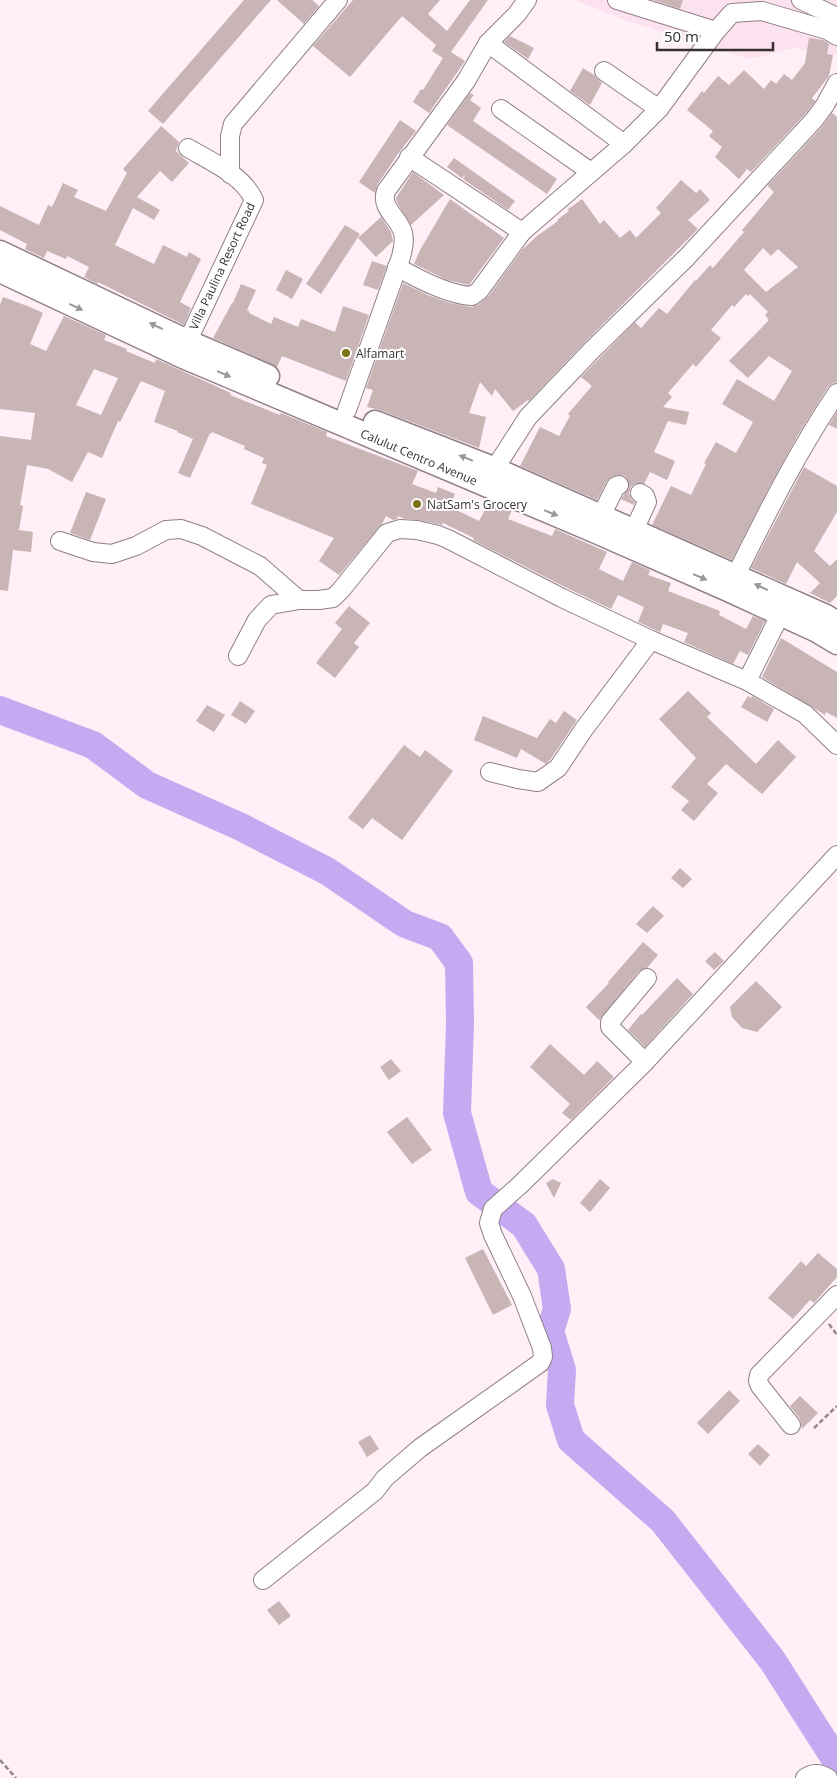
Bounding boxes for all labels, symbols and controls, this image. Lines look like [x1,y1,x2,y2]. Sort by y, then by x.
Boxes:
scale bar [657,20,773,52]
text: 50 m [664,26,699,46]
street label: Villa Paulina Resort Road [185,200,259,332]
one-way arrow [69,304,83,312]
one-way arrow [149,322,163,330]
place label: Alfamart [356,345,404,362]
marker: Alfamart [340,347,352,359]
one-way arrow [217,370,232,378]
street label: Calulut Centro Avenue [358,425,480,489]
one-way arrow [459,453,474,461]
place label: NatSam's Grocery [427,496,528,513]
marker: NatSam's Grocery [411,498,423,510]
one-way arrow [543,509,558,517]
one-way arrow [693,574,707,582]
one-way arrow [754,582,769,591]

